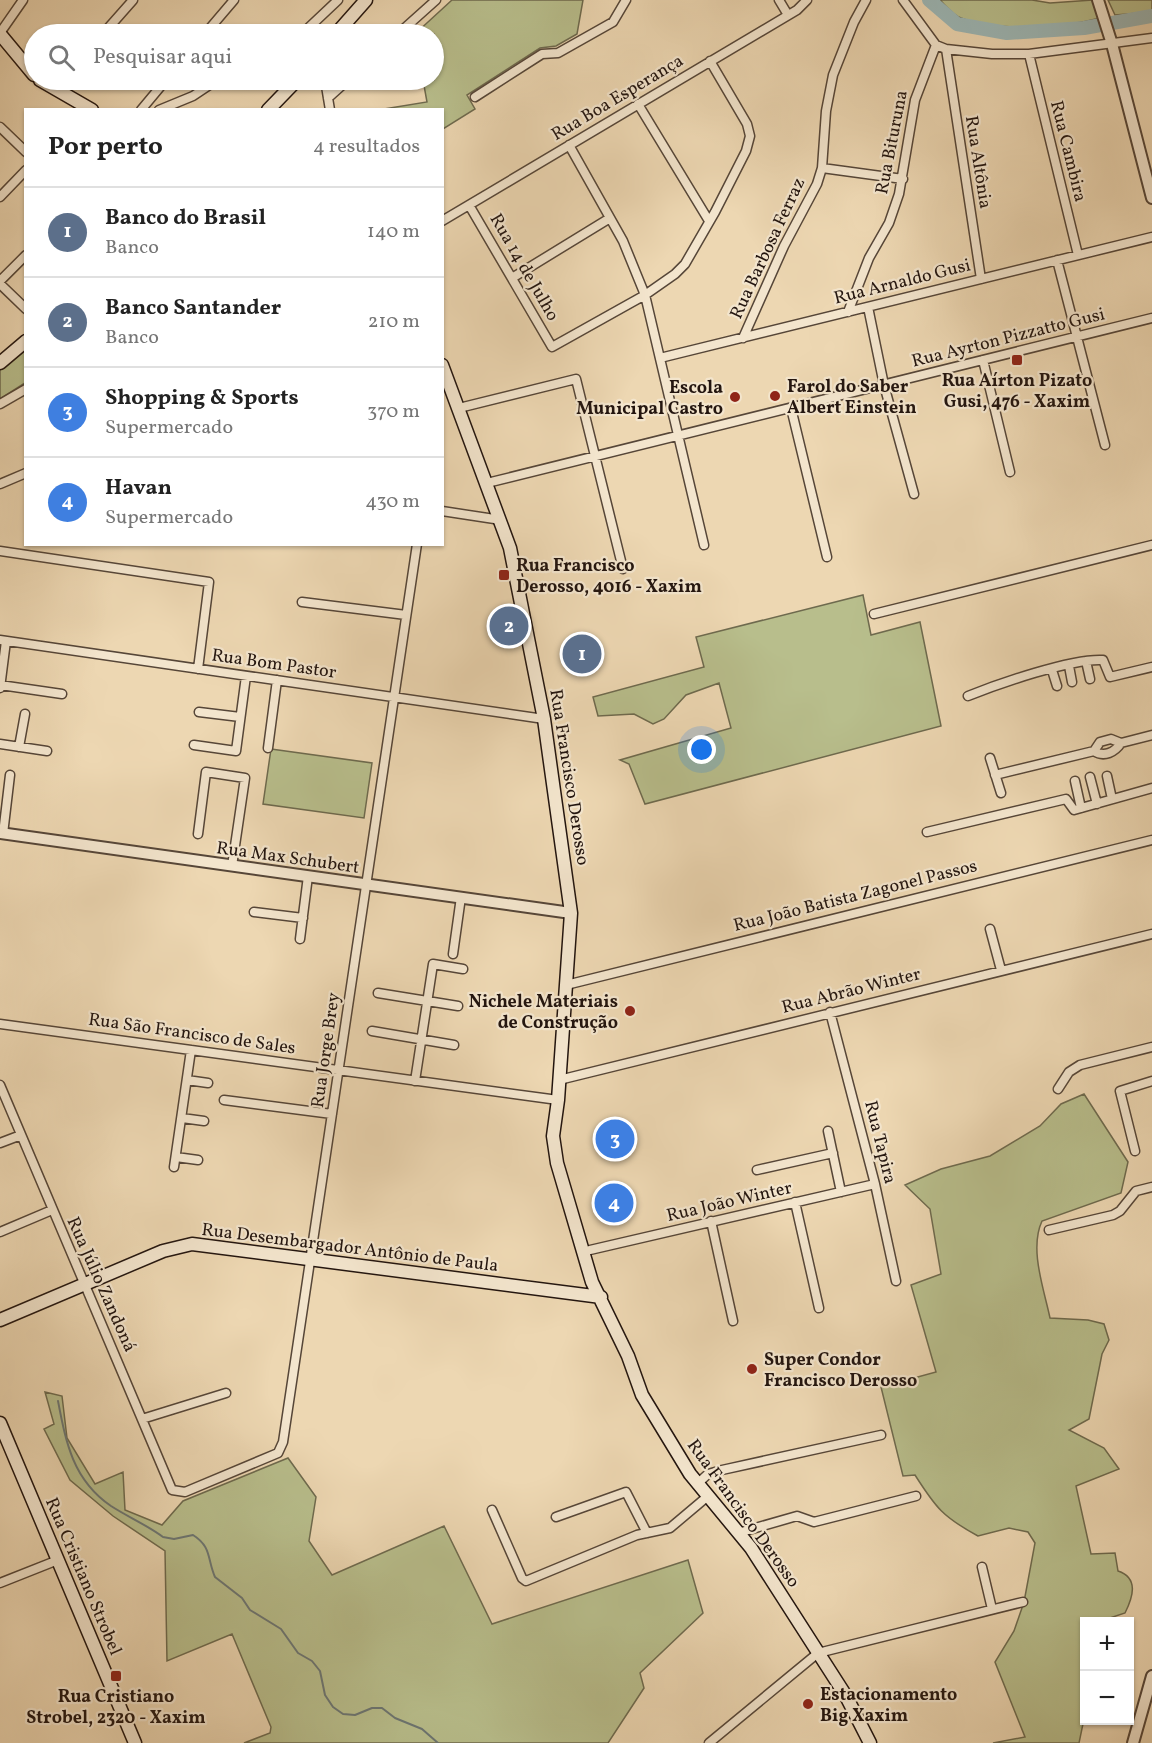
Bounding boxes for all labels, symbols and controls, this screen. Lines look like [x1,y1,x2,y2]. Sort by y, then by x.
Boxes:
search box [24,24,444,90]
icon: search [45,41,78,74]
text: Pesquisar aqui [93,42,232,73]
street label: Rua Boa Esperança [547,49,689,148]
street label: Rua Bituruna [870,88,915,196]
street label: Rua Cambira [1043,98,1092,205]
street label: Rua Altônia [958,114,997,211]
text: Por perto [48,129,163,165]
text: 4 resultados [313,133,420,161]
street label: Rua Barbosa Ferraz [725,174,812,323]
text: Banco do Brasil [105,203,266,234]
street label: Rua 14 de Julho [483,209,565,326]
text: 1 [63,218,72,246]
text: 140 m [367,218,420,246]
text: Banco [105,234,159,262]
street label: Rua Arnaldo Gusi [831,253,973,312]
text: Banco Santander [105,293,281,324]
street label: Rua Ayrton Pizzatto Gusi [909,302,1108,375]
text: 2 [62,308,73,336]
text: 210 m [368,308,420,336]
text: Banco [105,324,159,352]
marker: Rua Aírton Pizato Gusi, 476 - Xaxim [1010,353,1024,367]
place label: Rua Aírton Pizato Gusi, 476 - Xaxim [942,369,1092,415]
place label: Farol do Saber Albert Einstein [787,375,917,421]
place label: Escola Municipal Castro [576,376,723,422]
text: Shopping & Sports [105,383,299,414]
marker: Farol do Saber Albert Einstein [768,389,782,403]
marker: Escola Municipal Castro [728,390,742,404]
text: 3 [62,398,73,426]
text: 370 m [367,398,420,426]
text: Supermercado [105,414,233,442]
text: Havan [105,473,172,504]
text: 4 [61,488,74,516]
text: 430 m [365,488,420,516]
text: Supermercado [105,504,233,532]
place label: Rua Francisco Derosso, 4016 - Xaxim [516,554,702,600]
marker: Rua Francisco Derosso, 4016 - Xaxim [497,568,511,582]
pin: 2 [490,604,528,648]
pin: 1 [562,632,602,676]
street label: Rua Bom Pastor [210,643,338,686]
street label: Rua Francisco Derosso [542,687,595,867]
your location [687,735,716,764]
street label: Rua Max Schubert [215,836,361,881]
street label: Rua João Batista Zagonel Passos [731,854,980,939]
street label: Rua Abrão Winter [779,962,924,1021]
place label: Nichele Materiais de Construção [469,990,618,1036]
street label: Rua Jorge Brey [306,991,347,1110]
marker: Nichele Materiais de Construção [623,1004,637,1018]
street label: Rua São Francisco de Sales [87,1008,297,1061]
street label: Rua Tapira [857,1098,902,1187]
pin: 3 [596,1116,634,1162]
street label: Rua João Winter [664,1176,795,1229]
pin: 4 [594,1180,634,1226]
street label: Rua Júlio Zandoná [60,1213,142,1356]
street label: Rua Desembargador Antônio de Paula [200,1218,500,1279]
place label: Super Condor Francisco Derosso [764,1348,917,1394]
marker: Super Condor Francisco Derosso [745,1362,759,1376]
street label: Rua Francisco Derosso [680,1435,805,1593]
street label: Rua Cristiano Strobel [38,1494,127,1659]
map controls [1080,1617,1134,1725]
button: + [1080,1617,1134,1671]
marker: Rua Cristiano Strobel, 2320 - Xaxim [109,1669,123,1683]
button: − [1080,1671,1134,1725]
place label: Estacionamento Big Xaxim [820,1683,957,1729]
place label: Rua Cristiano Strobel, 2320 - Xaxim [26,1685,206,1731]
marker: Estacionamento Big Xaxim [801,1697,815,1711]

